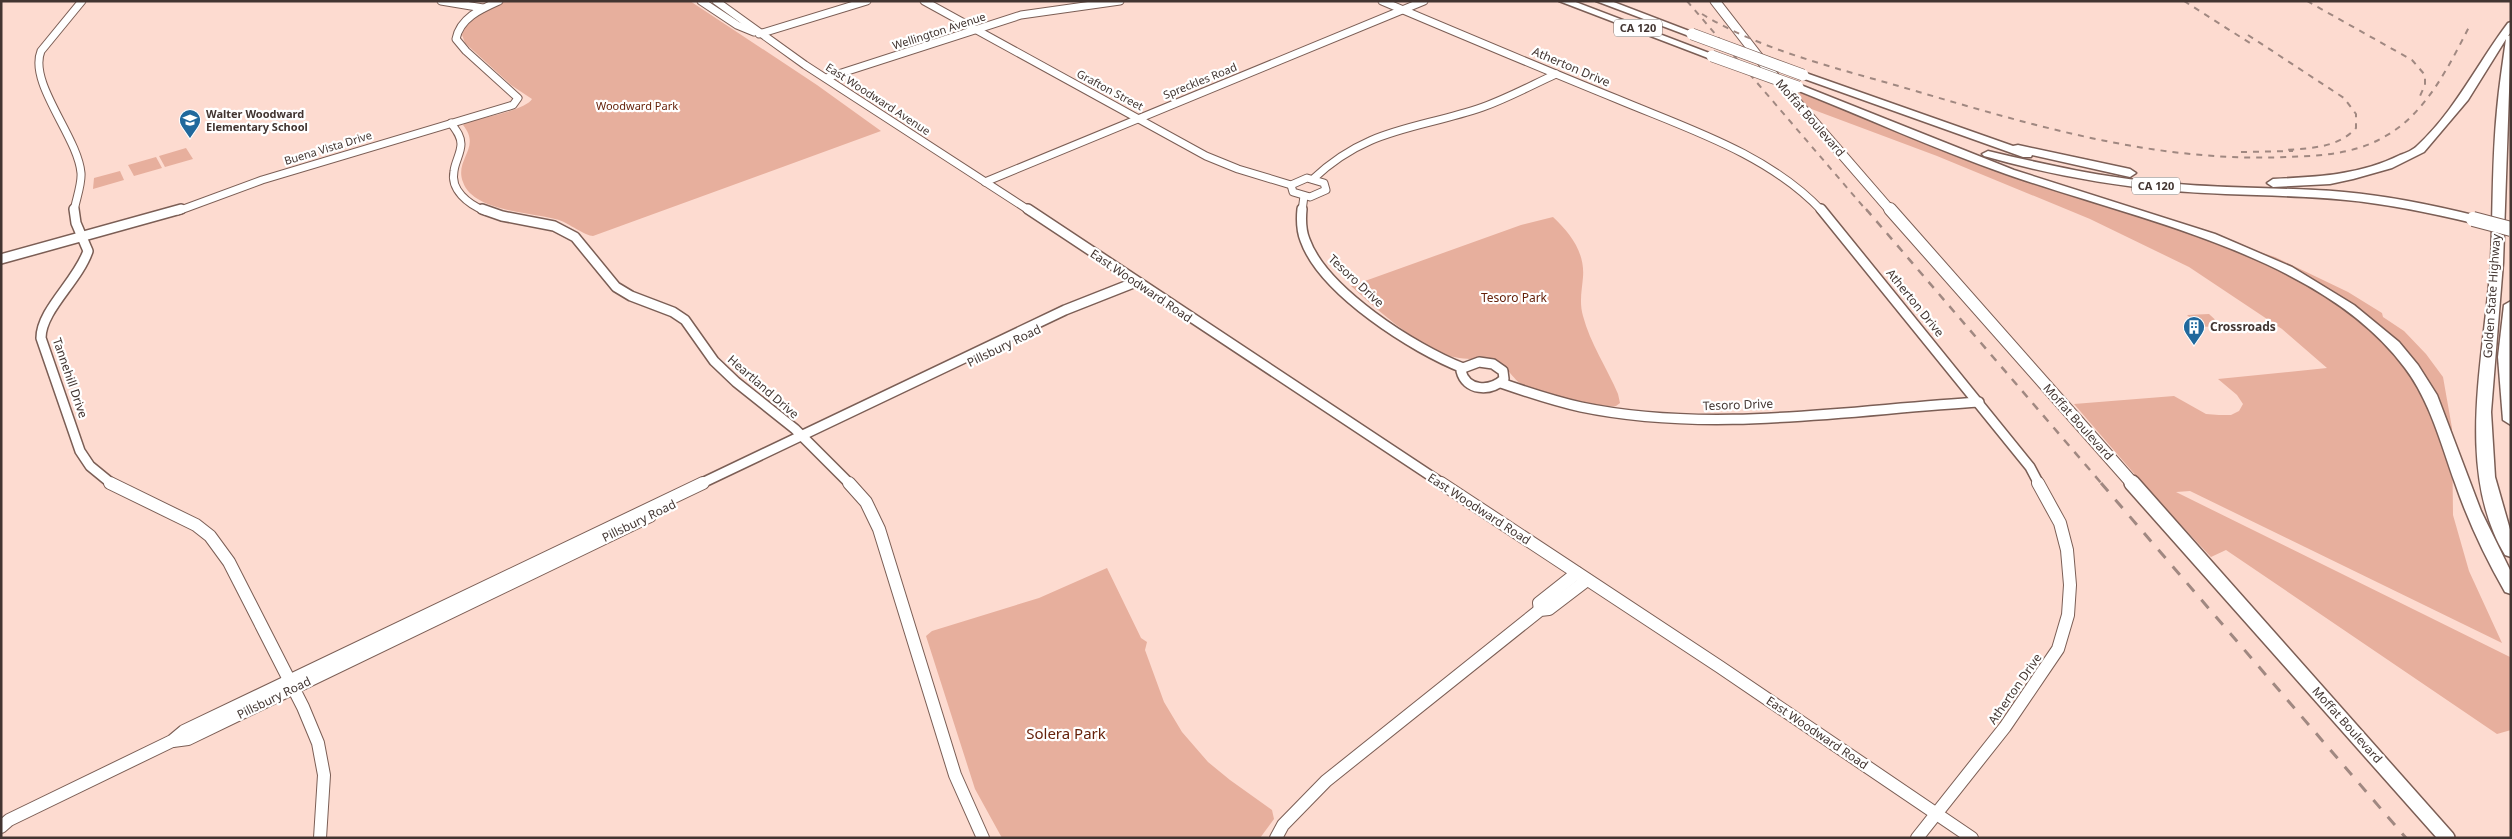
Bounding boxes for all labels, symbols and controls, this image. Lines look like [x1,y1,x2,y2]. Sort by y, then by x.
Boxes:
street label: Wellington Avenue [890,8,987,53]
road number: CA 120 [1614,19,1662,36]
street label: Atherton Drive [1530,43,1613,91]
street label: East Woodward Avenue [823,59,933,138]
street label: Spreckles Road [1161,59,1239,102]
street label: Grafton Street [1074,66,1146,113]
street label: Moffat Boulevard [1772,75,1849,160]
park label: Woodward Park [596,98,678,113]
place label: Walter Woodward Elementary School [206,106,308,134]
school or university icon: Walter Woodward Elementary School [178,108,202,139]
street label: Buena Vista Drive [282,127,374,168]
road number: CA 120 [2132,178,2180,195]
street label: Golden State Highway [2479,232,2504,359]
street label: East Woodward Road [1087,245,1196,326]
street label: Tesoro Drive [1325,250,1388,311]
street label: Atherton Drive [1883,265,1948,340]
park label: Tesoro Park [1481,289,1548,306]
building icon: Crossroads [2182,315,2206,346]
place label: Crossroads [2210,318,2276,335]
street label: Pillsbury Road [964,320,1044,371]
street label: Tannehill Drive [49,336,92,420]
street label: Heartland Drive [724,351,803,422]
street label: Moffat Boulevard [2039,380,2117,464]
street label: Tesoro Drive [1703,395,1774,414]
street label: East Woodward Road [1424,469,1534,548]
street label: Pillsbury Road [599,495,679,546]
street label: Atherton Drive [1984,650,2045,728]
street label: Pillsbury Road [234,672,314,723]
street label: Moffat Boulevard [2308,683,2386,767]
street label: East Woodward Road [1763,692,1872,773]
park label: Solera Park [1026,723,1106,743]

